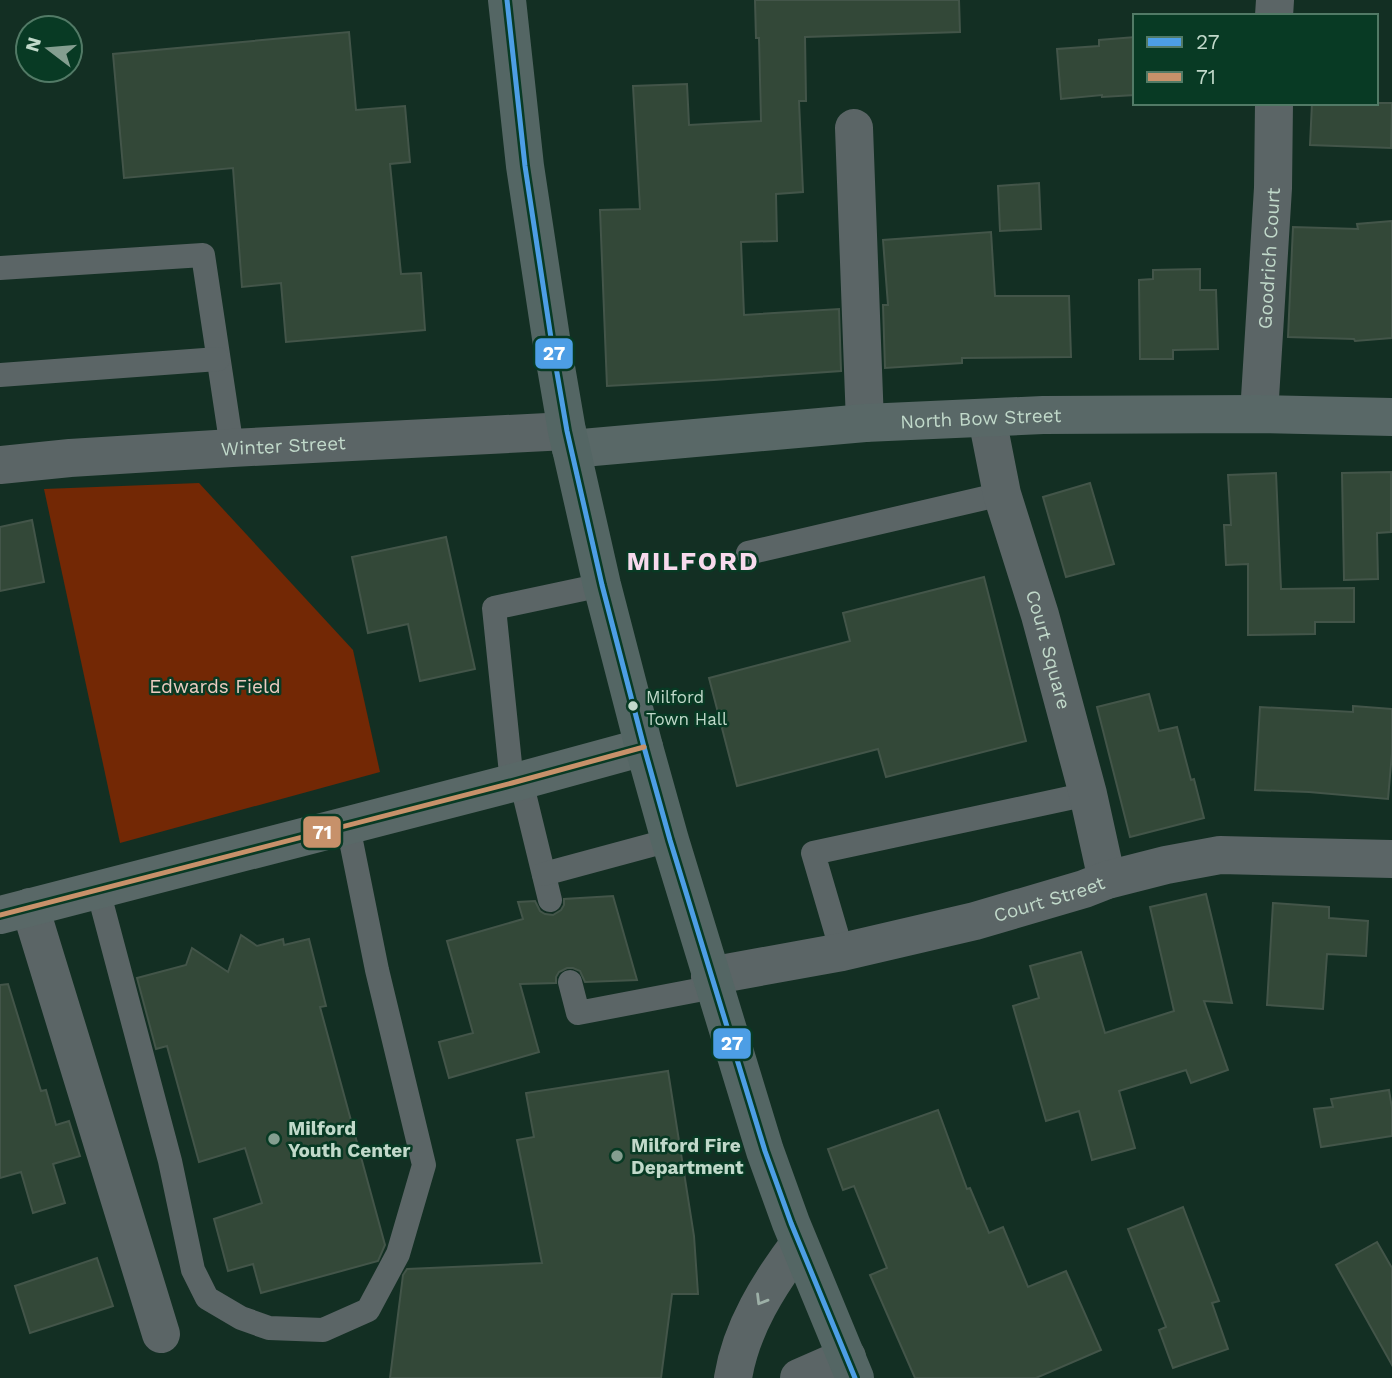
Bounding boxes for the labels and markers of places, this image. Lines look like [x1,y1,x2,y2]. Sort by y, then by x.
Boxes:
place label: Milford Town Hall [646,687,728,729]
marker: Milford Town Hall [626,699,640,713]
place label: Milford Youth Center [288,1117,411,1162]
marker: Milford Youth Center [266,1131,282,1147]
place label: Milford Fire Department [631,1134,744,1179]
marker: Milford Fire Department [609,1148,625,1164]

